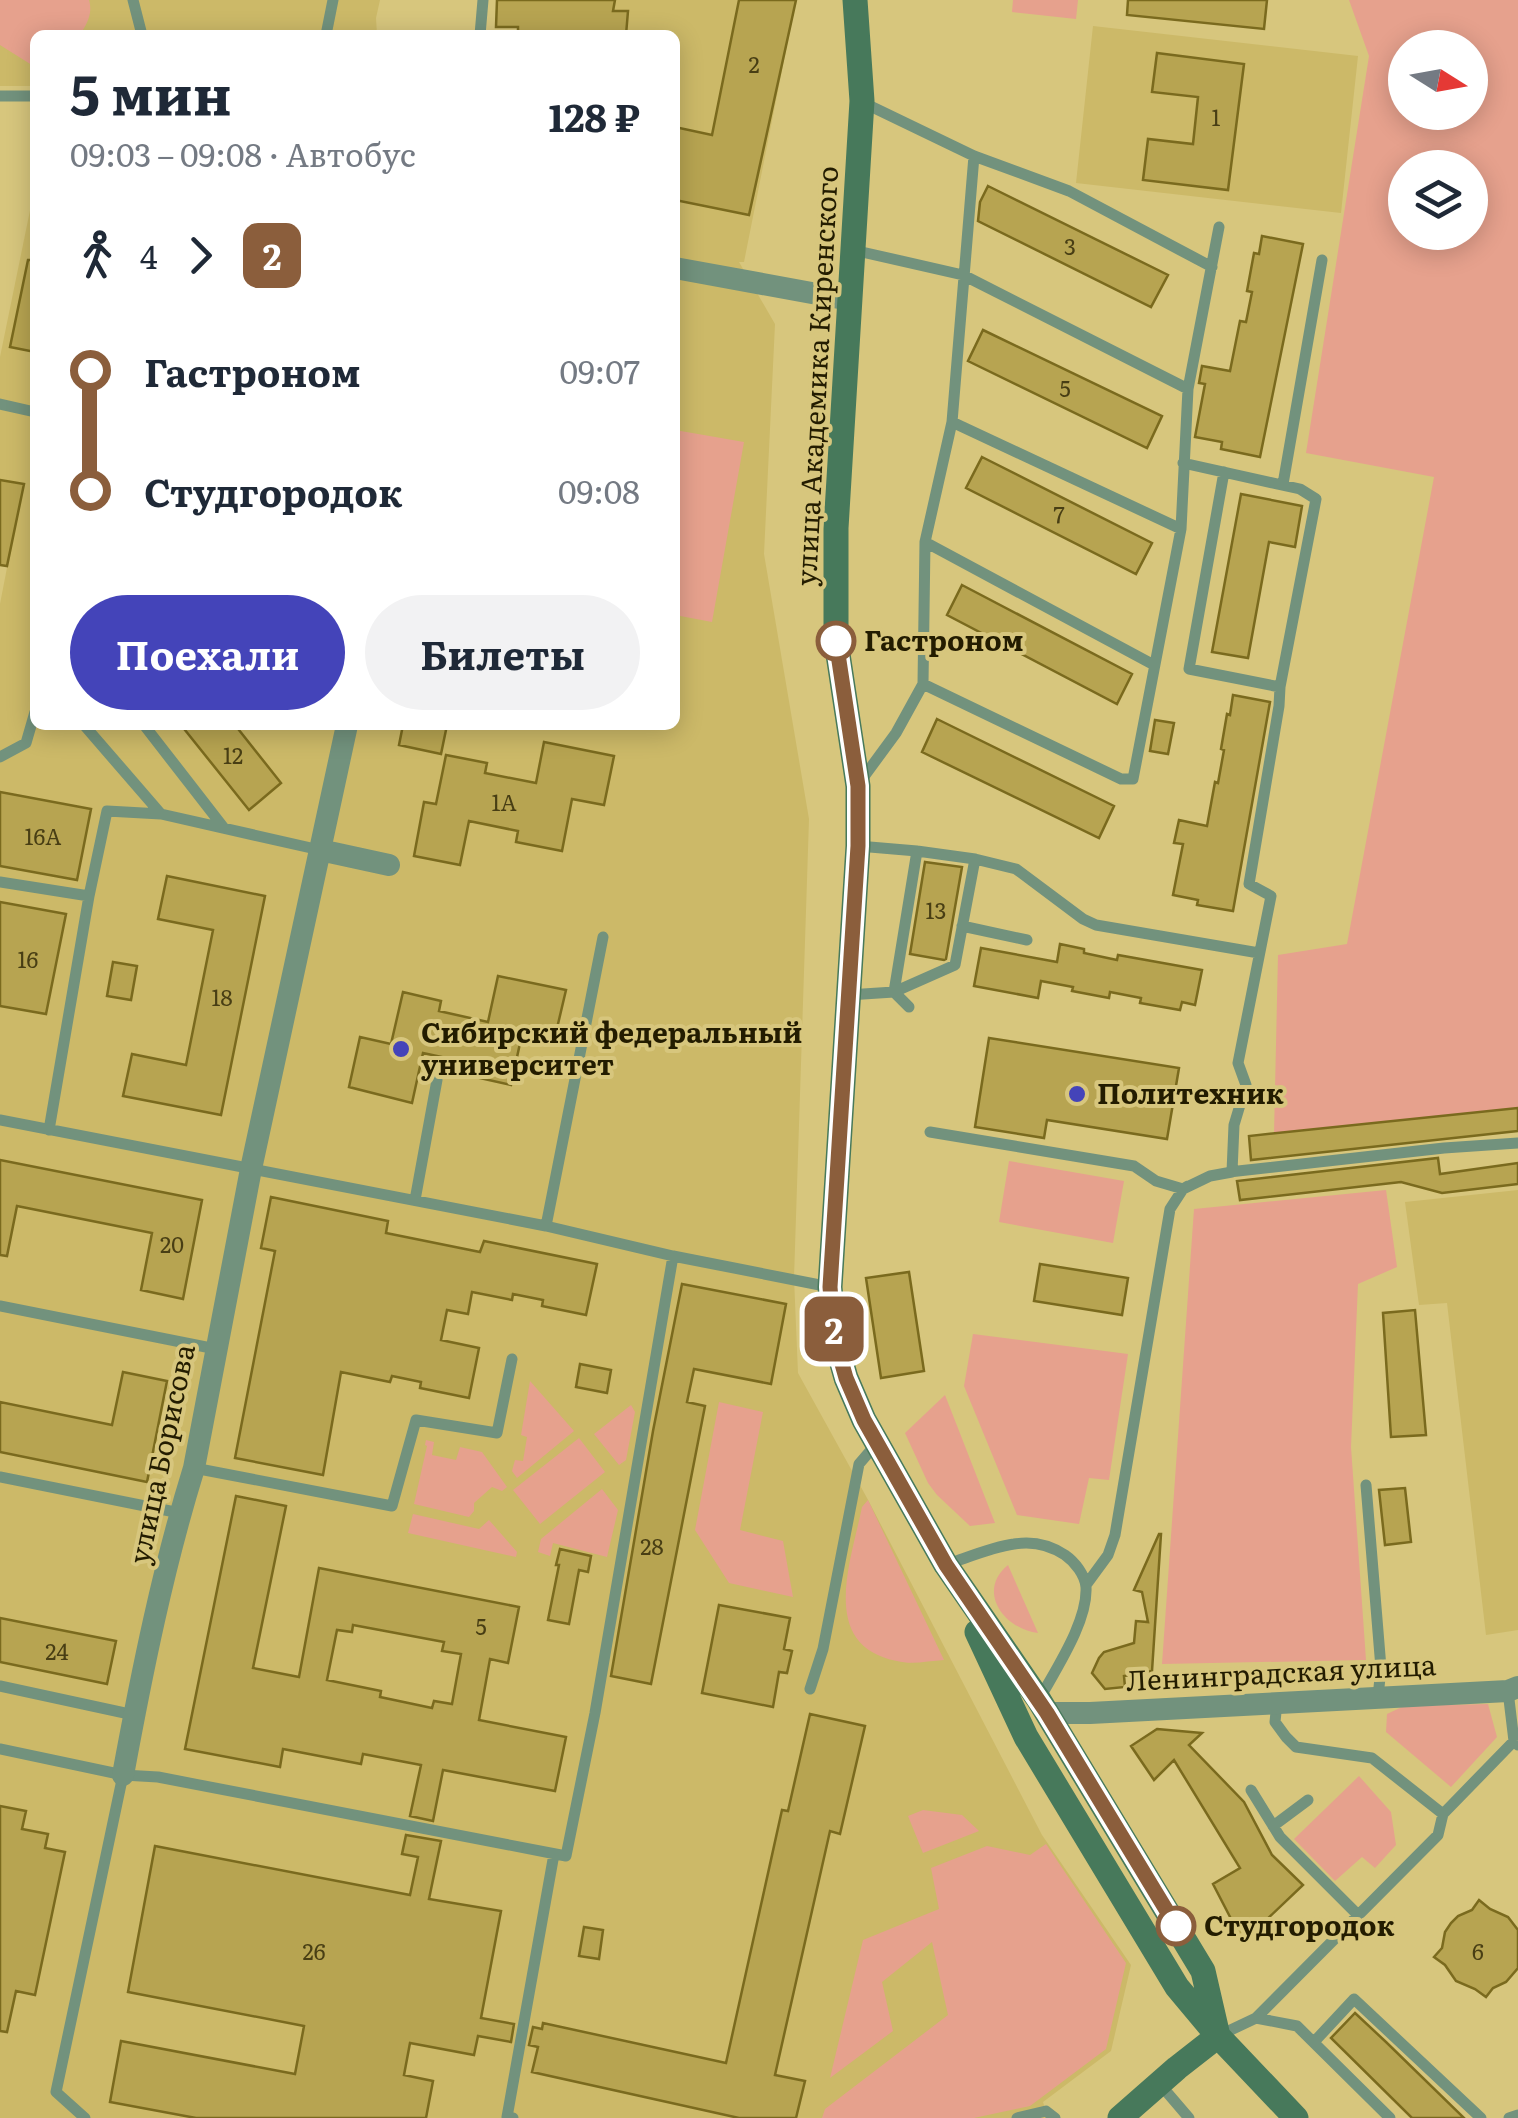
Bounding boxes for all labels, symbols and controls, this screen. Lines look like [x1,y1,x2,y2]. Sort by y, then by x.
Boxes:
north arrow [1388,30,1488,130]
map controls [1388,30,1488,250]
house number: 2 [748,47,760,80]
text: 5 мин [70,50,232,132]
text: 128 ₽ [548,87,640,144]
house number: 1 [1212,100,1221,133]
text: 09:03 – 09:08 · Автобус [70,129,416,177]
button: layers [1388,150,1488,250]
street label: улица Академика Киренского [783,165,847,587]
icon: walk [70,228,125,283]
icon: forward [173,228,228,283]
text: 2 [263,229,281,281]
house number: 3 [1064,229,1076,262]
text: 4 [140,231,158,279]
text: Гастроном [144,342,361,399]
text: 09:07 [559,346,640,394]
house number: 5 [1059,371,1071,404]
text: Студгородок [144,462,403,519]
text: 09:08 [558,466,640,514]
house number: 7 [1053,497,1065,530]
button: Поехали [70,595,345,710]
button: Билеты [365,595,640,710]
place label: Гастроном [864,618,1024,660]
marker: Гастроном [817,622,855,660]
house number: 12 [223,738,243,771]
house number: 1А [491,785,517,818]
house number: 16А [25,819,61,852]
house number: 13 [926,893,946,926]
house number: 16 [18,942,39,975]
house number: 18 [211,980,233,1013]
place label: Сибирский федеральный университет [421,1010,802,1084]
marker: Сибирский федеральный университет [390,1038,412,1060]
place label: Политехник [1097,1071,1284,1113]
marker: Политехник [1066,1083,1088,1105]
house number: 20 [160,1227,184,1260]
line badge: 2 [802,1296,866,1362]
text: 2 [825,1303,843,1355]
street label: улица Борисова [116,1340,204,1567]
house number: 28 [640,1529,664,1562]
house number: 5 [475,1609,487,1642]
house number: 24 [45,1634,69,1667]
street label: Ленинградская улица [1125,1642,1437,1700]
place label: Студгородок [1204,1903,1395,1945]
marker: Студгородок [1157,1907,1195,1945]
house number: 26 [303,1934,326,1967]
house number: 6 [1472,1934,1484,1967]

